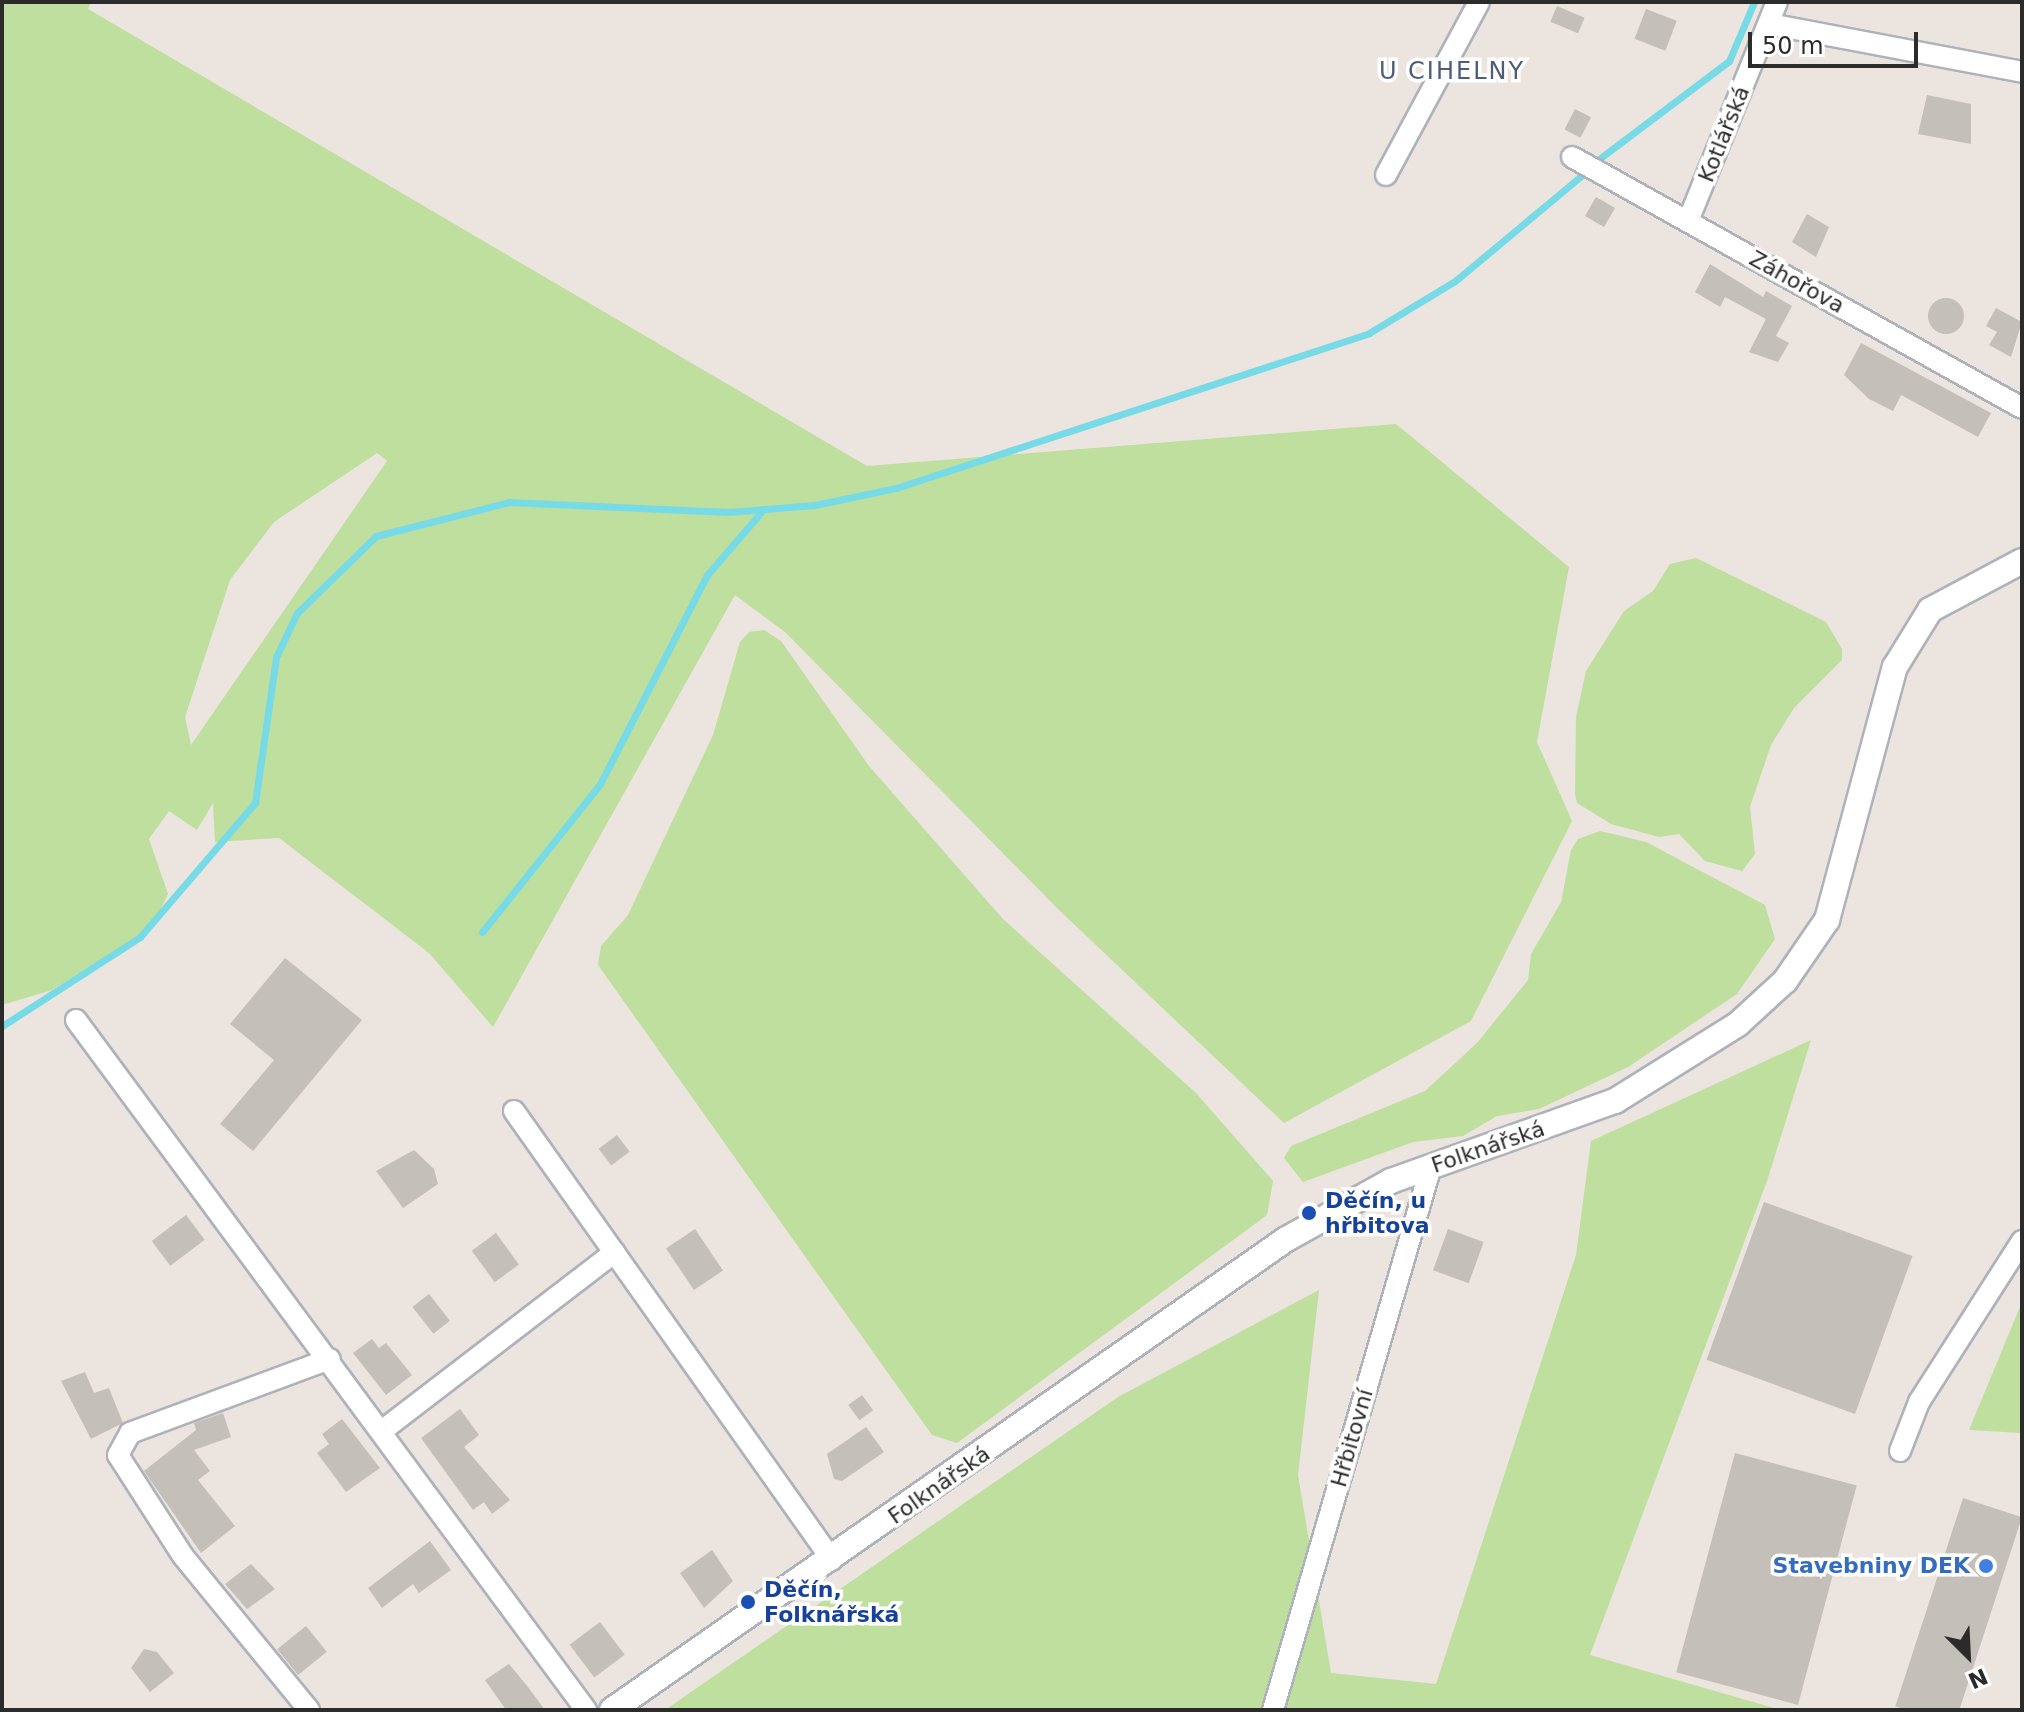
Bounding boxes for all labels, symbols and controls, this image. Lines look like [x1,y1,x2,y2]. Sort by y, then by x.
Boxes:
scale bar [1752,16,1922,66]
text: 50 m [1762,32,1824,60]
district label: U CIHELNY [1379,58,1525,86]
street label: Kotlářská [1693,82,1755,186]
street label: Záhořova [1745,245,1849,319]
street label: Folknářská [1428,1115,1548,1179]
place label: Děčín, u hřbitova [1325,1187,1430,1238]
marker: Děčín, u hřbitova [1300,1204,1318,1222]
street label: Hřbitovní [1325,1386,1379,1490]
street label: Folknářská [883,1440,995,1530]
place label: Stavebniny DEK [1773,1553,1970,1579]
marker: Stavebniny DEK [1977,1557,1995,1575]
place label: Děčín, Folknářská [764,1576,899,1628]
marker: Děčín, Folknářská [739,1593,757,1611]
north arrow [1928,1616,2008,1696]
text: N [1964,1663,1991,1694]

